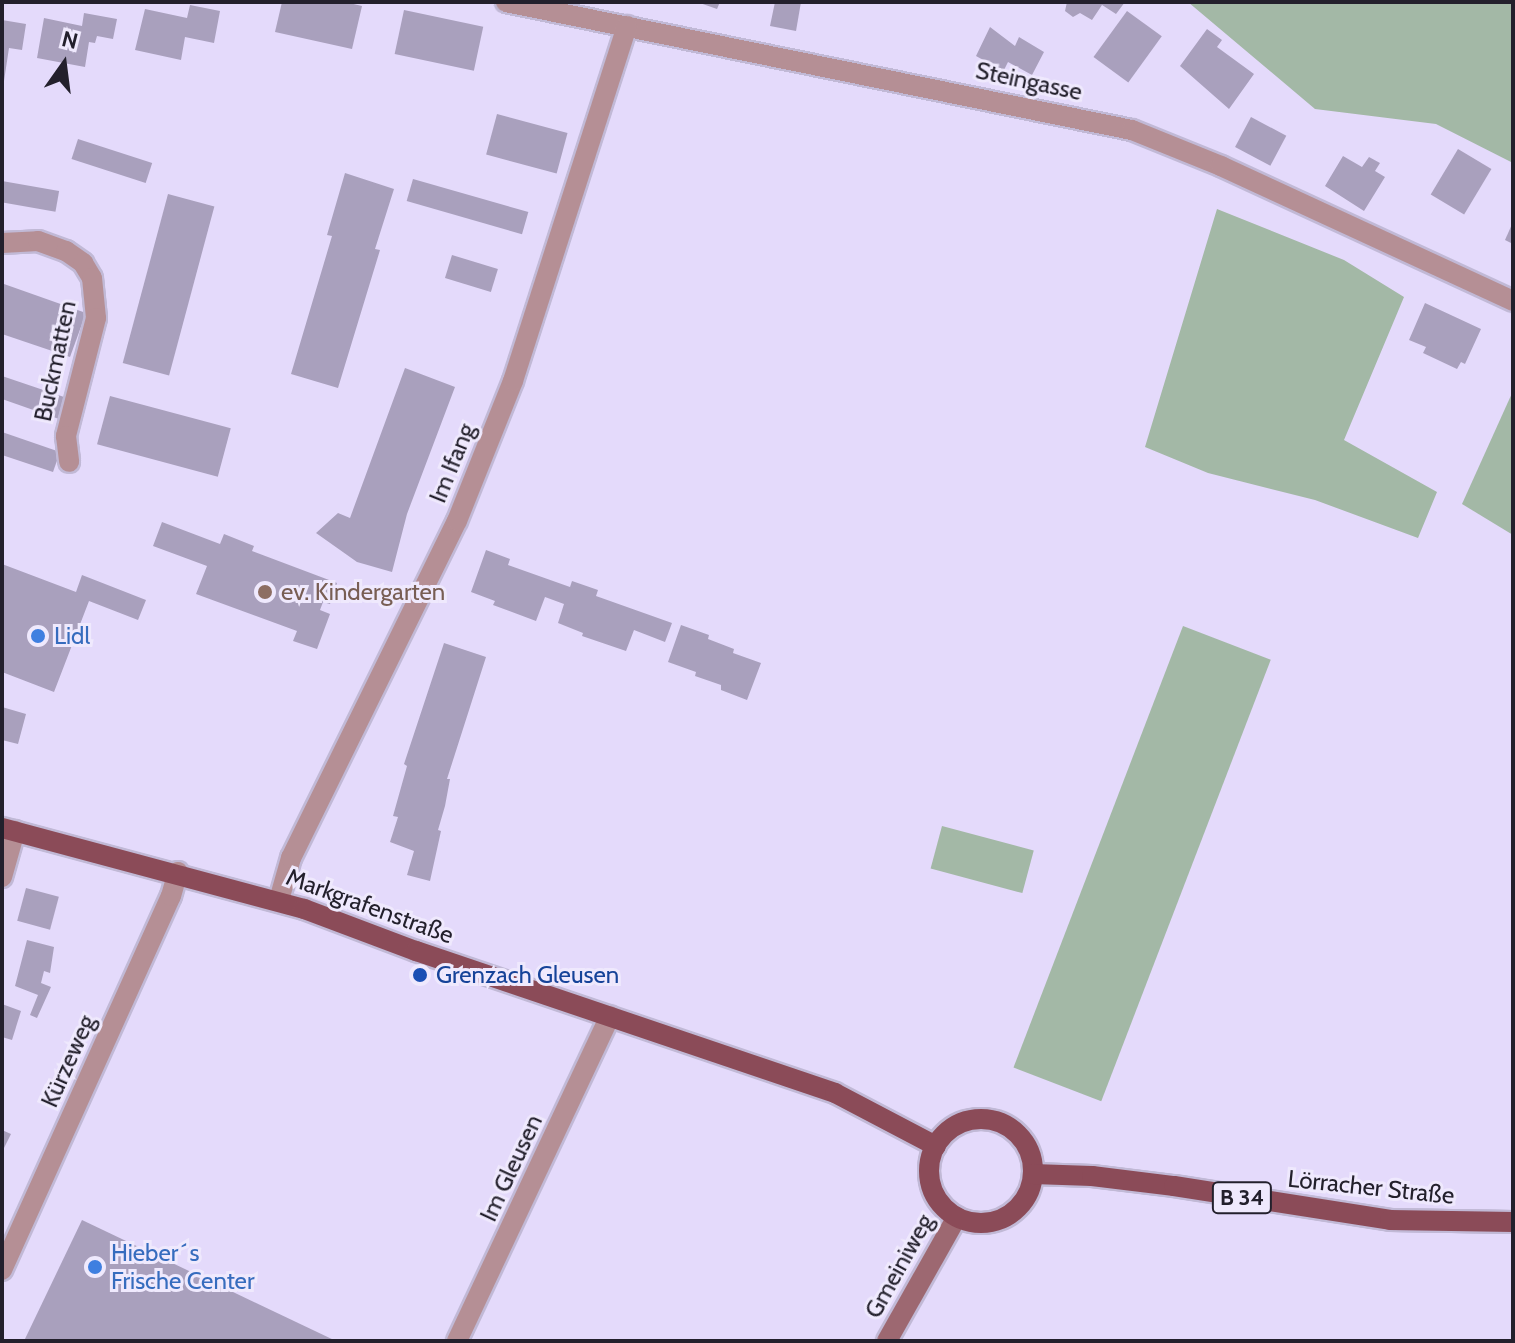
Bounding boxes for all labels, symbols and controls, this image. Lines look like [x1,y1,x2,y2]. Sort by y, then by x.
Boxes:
north arrow [24,24,104,104]
text: N [59,25,81,55]
street label: Steingasse [973,56,1085,106]
street label: Buckmatten [28,298,82,424]
street label: Im Ifang [423,419,481,507]
place label: ev. Kindergarten [281,578,445,606]
marker: ev. Kindergarten [256,583,274,601]
place label: Lidl [54,622,90,650]
marker: Lidl [29,627,47,645]
street label: Markgrafenstraße [282,862,458,950]
place label: Grenzach Gleusen [436,961,619,989]
marker: Grenzach Gleusen [411,966,429,984]
street label: Kürzeweg [35,1010,101,1112]
street label: Im Gleusen [474,1110,548,1226]
street label: Lörracher Straße [1286,1164,1456,1210]
road number: B 34 [1210,1180,1274,1216]
street label: Gmeiniweg [859,1209,939,1323]
place label: Hieber´s Frische Center [111,1239,254,1295]
marker: Hieber´s Frische Center [86,1258,104,1276]

